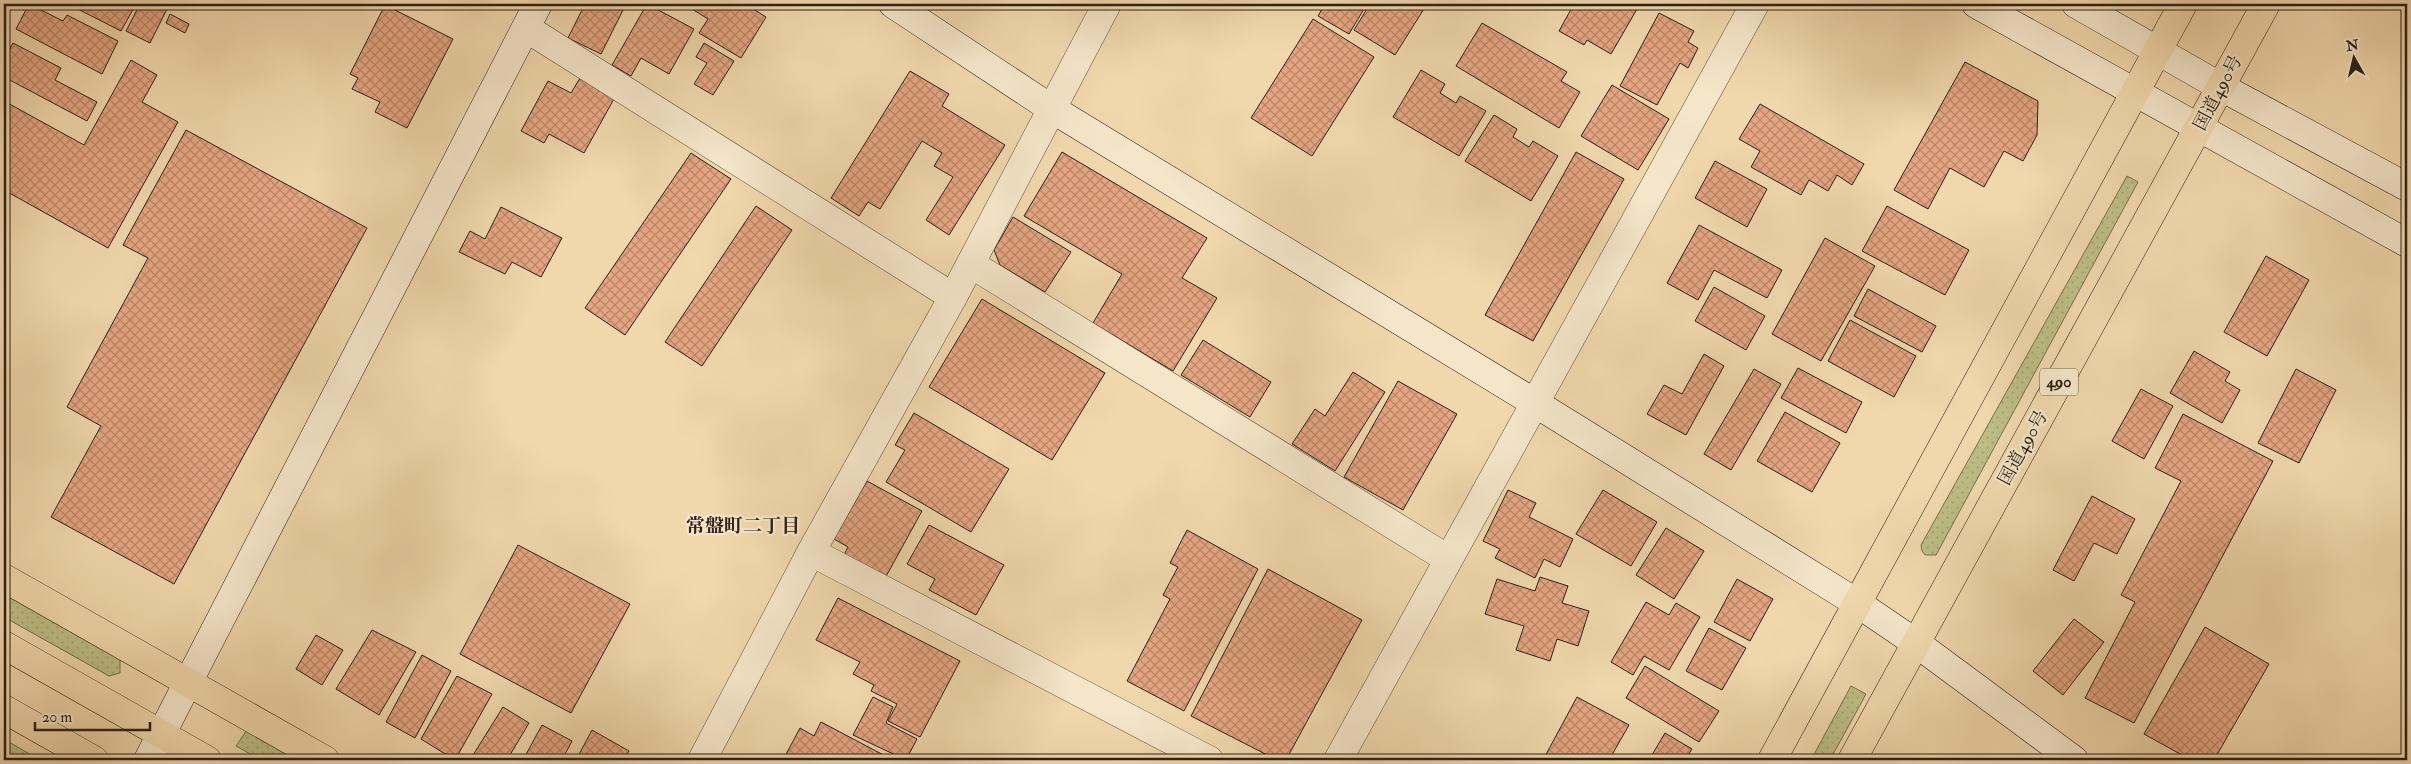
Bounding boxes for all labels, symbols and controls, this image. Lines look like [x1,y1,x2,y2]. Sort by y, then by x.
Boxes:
north arrow [2328,32,2378,82]
text: N [2344,36,2360,55]
street label: 国道490号 [2189,51,2247,135]
road number: 490 [2040,368,2078,396]
street label: 国道490号 [1993,406,2053,490]
district label: 常盤町二丁目 [686,514,800,538]
scale bar [35,699,150,731]
text: 20 m [42,708,72,727]

